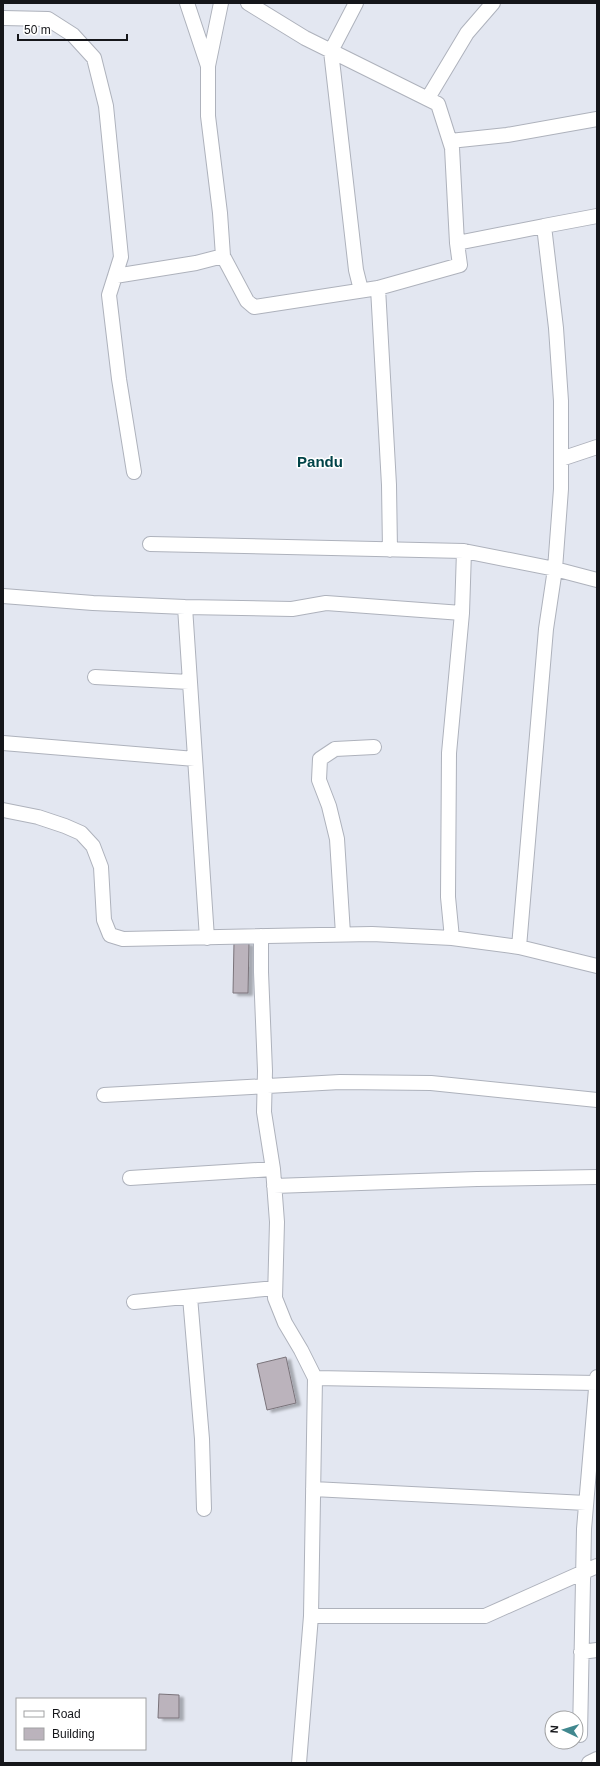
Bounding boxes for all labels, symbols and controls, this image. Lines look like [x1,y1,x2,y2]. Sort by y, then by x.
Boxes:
scale bar [18,16,127,42]
text: 50 m [24,23,51,37]
district label: Pandu [297,453,343,470]
legend [16,1698,146,1750]
text: Road [52,1707,81,1721]
north arrow [544,1710,584,1750]
text: N [548,1725,560,1734]
text: Building [52,1727,95,1741]

